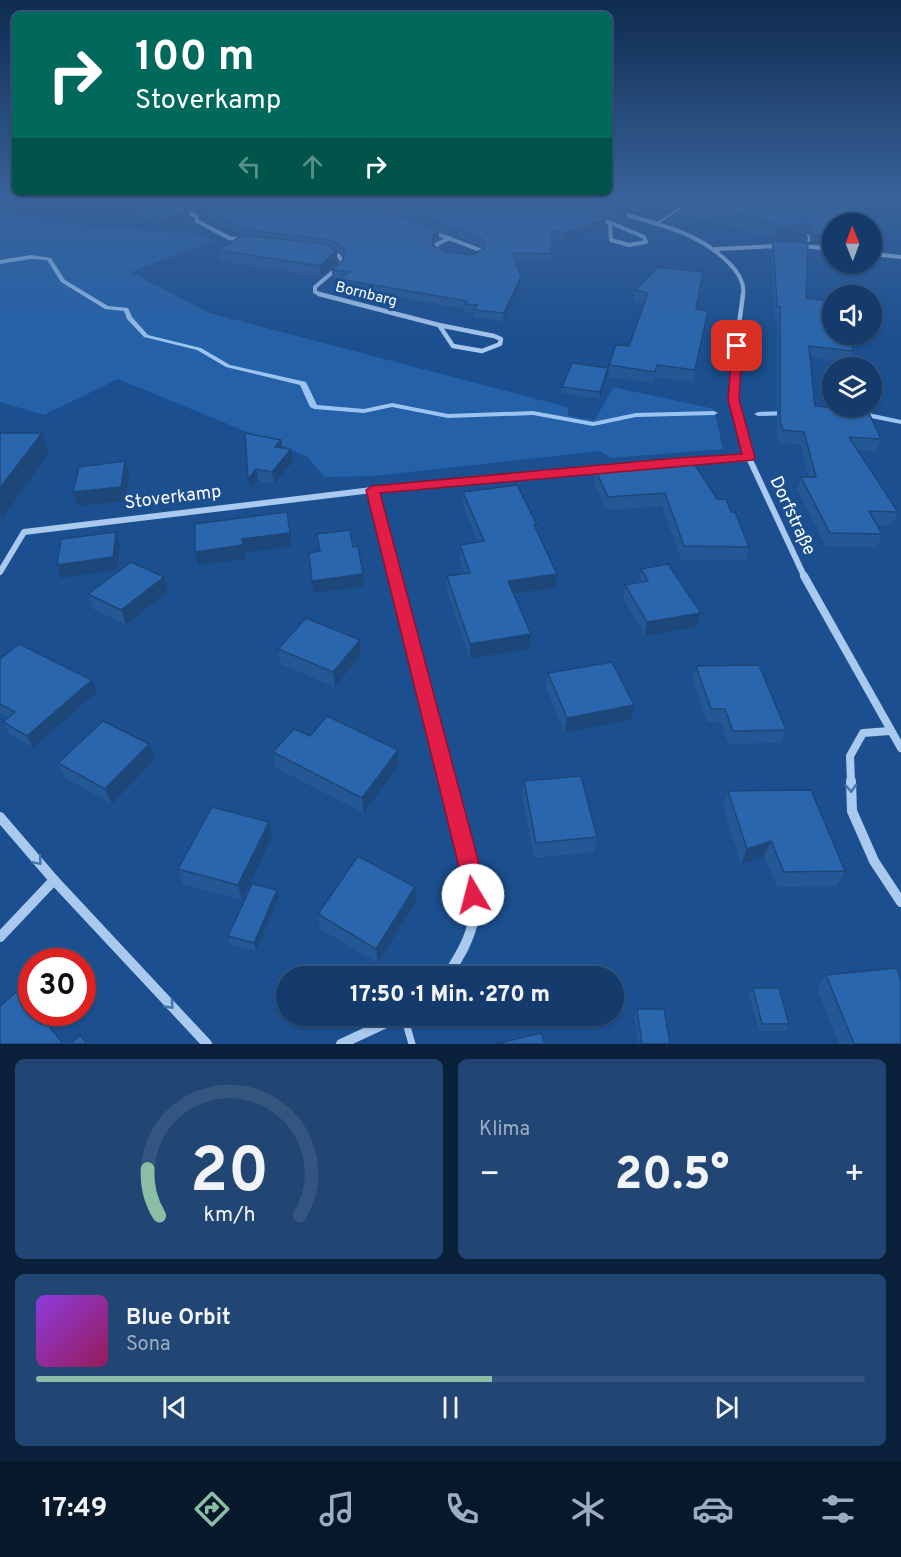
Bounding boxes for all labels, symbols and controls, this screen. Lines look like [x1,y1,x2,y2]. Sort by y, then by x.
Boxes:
text: 100 m [135,32,254,85]
icon: right [36,36,114,114]
text: Stoverkamp [135,84,281,118]
icon: left [233,150,266,183]
icon: ahead [296,150,329,183]
icon: right [359,150,392,183]
north arrow [822,213,882,273]
map controls [822,213,882,417]
street label: Bornbarg [333,278,399,312]
button: sound [822,285,882,345]
pin [711,320,762,371]
icon: arrive [720,329,753,362]
button: layers [822,357,882,417]
street label: Dorfstraße [764,473,820,559]
street label: Stoverkamp [123,481,223,515]
one-way arrow [845,784,858,793]
one-way arrow [31,854,42,865]
position arrow [441,863,505,927]
speed limit sign: 30 [18,948,96,1026]
text: 17:50 · 1 Min. · 270 m [350,982,550,1009]
one-way arrow [163,997,174,1008]
text: Klima [479,1117,530,1143]
text: 20 [189,1135,269,1214]
text: 20.5° [615,1148,729,1205]
text: − [479,1155,500,1197]
text: + [844,1155,865,1197]
text: km/h [203,1202,255,1229]
text: Blue Orbit [126,1305,231,1332]
text: Sona [126,1332,171,1358]
icon: previous [158,1391,191,1424]
icon: pause [434,1391,467,1424]
icon: next [710,1391,743,1424]
icon: directions [191,1488,233,1530]
icon: music [316,1488,358,1530]
icon: phone [441,1488,483,1530]
icon: climate [567,1488,609,1530]
icon: car [692,1488,734,1530]
icon: filters [817,1488,859,1530]
text: 17:49 [42,1492,107,1526]

